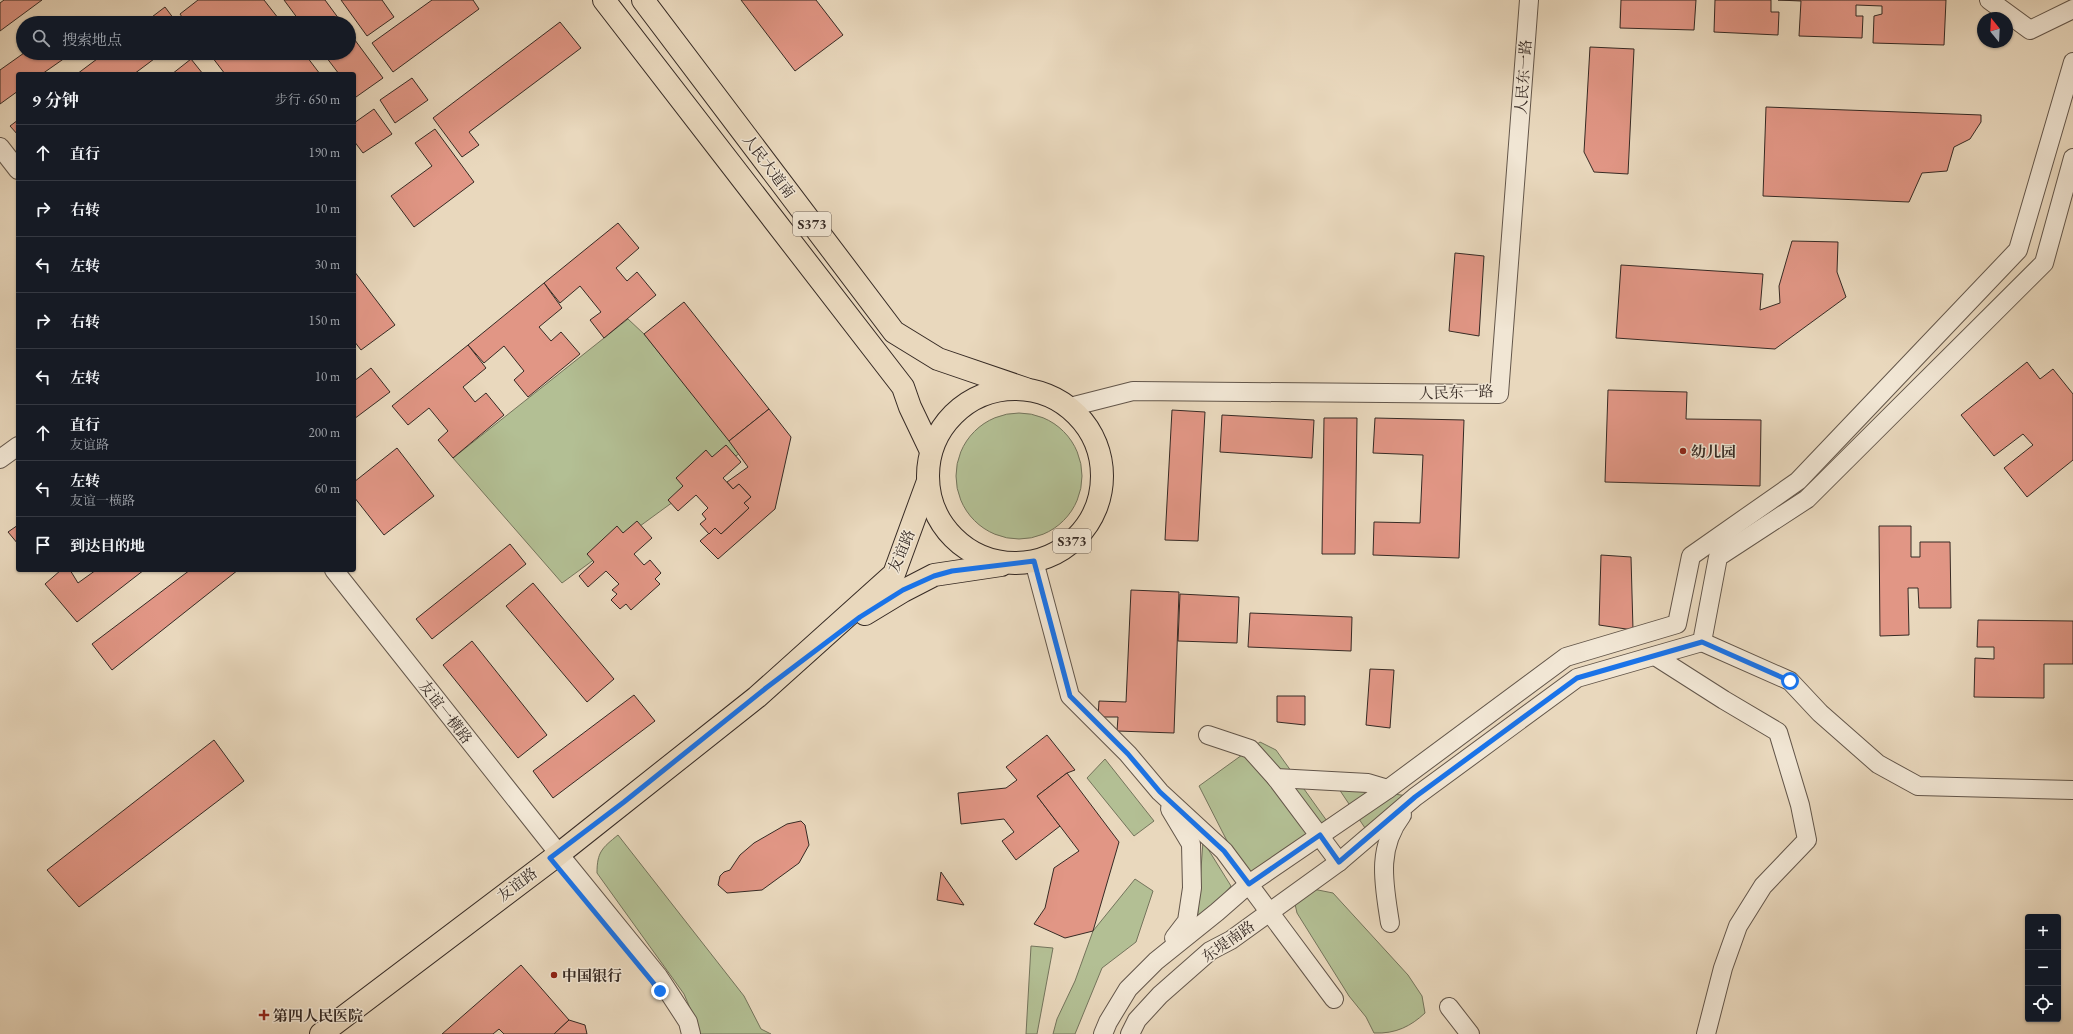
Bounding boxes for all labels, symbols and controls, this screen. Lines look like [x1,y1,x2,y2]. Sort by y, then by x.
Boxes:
north arrow [1977,12,2013,48]
search box [16,16,356,60]
icon: search [30,27,52,49]
text: 搜索地点 [62,30,122,49]
street label: 人民东一路 [1511,39,1535,115]
text: 9 分钟 [32,89,79,111]
text: 步行 · 650 m [275,91,340,108]
street label: 人民大道南 [739,130,799,202]
icon: ahead [32,142,54,164]
text: 直行 [70,144,100,163]
text: 190 m [309,144,340,161]
icon: right [32,198,54,220]
text: 右转 [70,200,100,219]
text: 10 m [315,200,340,217]
road number: S373 [793,212,831,236]
icon: left [32,254,54,276]
text: 左转 [70,256,100,275]
text: 30 m [315,256,340,273]
icon: right [32,310,54,332]
text: 右转 [70,312,100,331]
text: 150 m [309,312,340,329]
icon: left [32,366,54,388]
text: 左转 [70,368,100,387]
text: 10 m [315,368,340,385]
street label: 人民东一路 [1418,381,1494,403]
text: 直行 [70,415,100,434]
icon: ahead [32,422,54,444]
text: 200 m [309,424,340,441]
text: 友谊路 [70,436,109,453]
place label: 幼儿园 [1691,442,1736,461]
marker: 幼儿园 [1678,446,1688,456]
text: 左转 [70,471,100,490]
icon: left [32,478,54,500]
text: 60 m [315,480,340,497]
text: 友谊一横路 [70,492,135,509]
street label: 友谊路 [883,527,919,575]
road number: S373 [1053,529,1091,553]
icon: arrive [32,534,54,556]
text: 到达目的地 [70,536,145,555]
route start [1781,672,1799,690]
street label: 友谊一横路 [415,677,477,747]
street label: 友谊路 [493,863,541,905]
map controls [2025,914,2061,1022]
button: + [2025,914,2061,950]
street label: 东堤南路 [1198,916,1258,966]
button: − [2025,950,2061,986]
place label: 中国银行 [562,966,622,985]
marker: 中国银行 [549,970,559,980]
route end [651,982,669,1000]
button: locate [2025,986,2061,1022]
place label: 第四人民医院 [273,1006,363,1025]
marker: 第四人民医院 [258,1009,270,1021]

